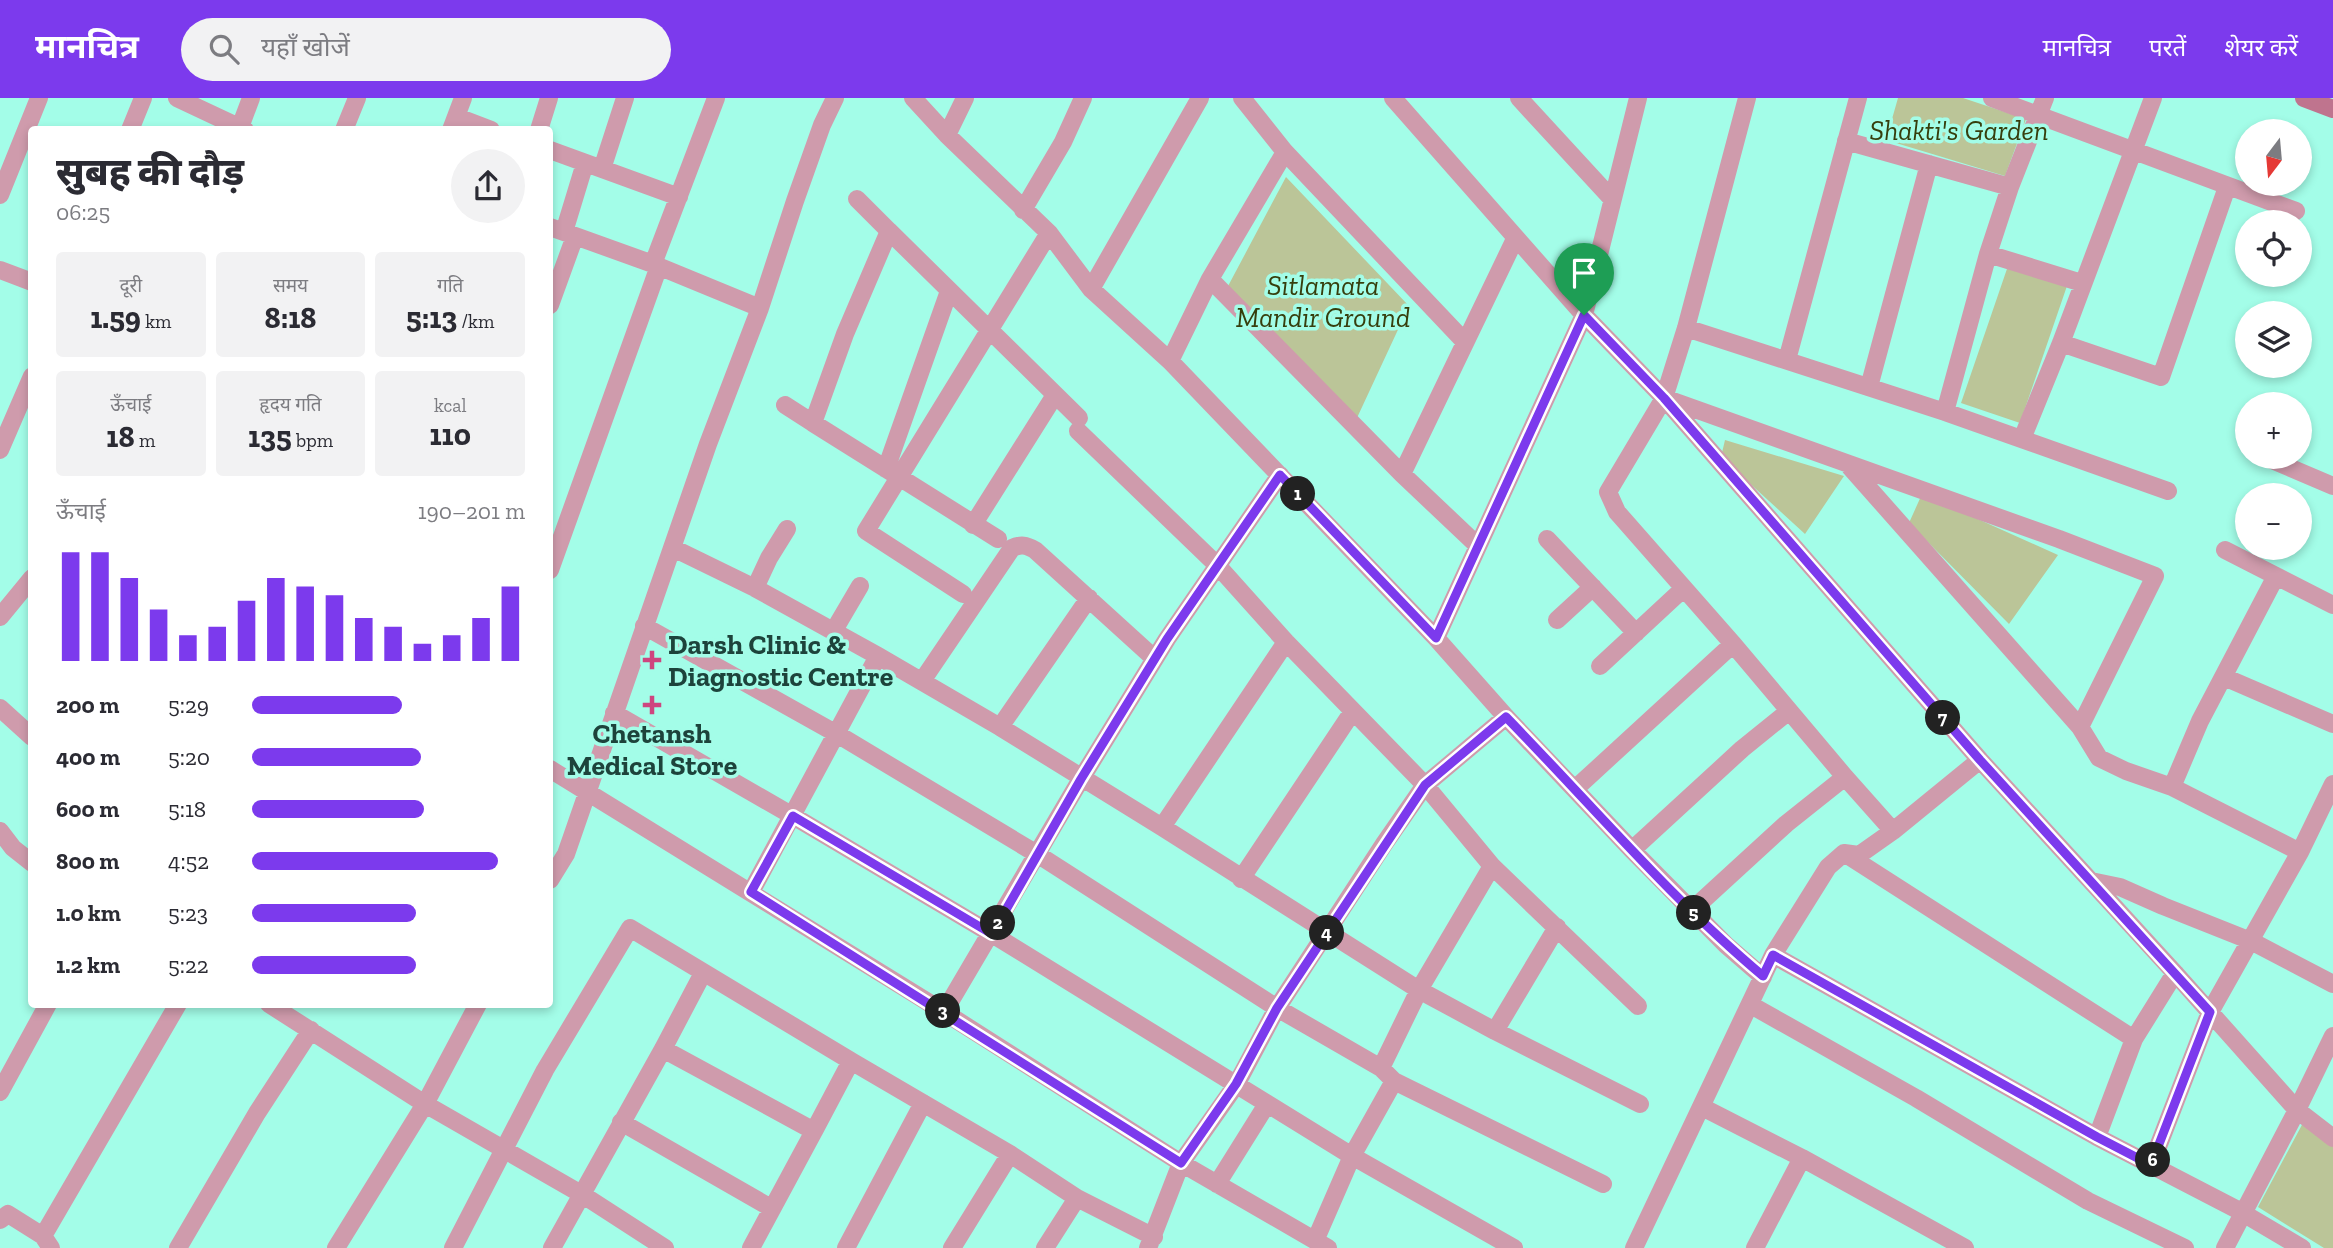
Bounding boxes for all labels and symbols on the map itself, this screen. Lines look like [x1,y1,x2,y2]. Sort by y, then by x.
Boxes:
park label: Shakti's Garden [1870,114,2048,147]
north arrow [2235,119,2312,196]
pin [1554,243,1614,315]
park label: Sitlamata Mandir Ground [1236,269,1410,334]
pin: 1 [1280,476,1316,512]
place label: Darsh Clinic & Diagnostic Centre [668,628,893,693]
marker: Darsh Clinic & Diagnostic Centre [642,650,662,670]
marker: Chetansh Medical Store [644,697,660,713]
pin: 7 [1926,700,1960,736]
place label: Chetansh Medical Store [567,717,737,782]
pin: 5 [1676,896,1712,930]
pin: 2 [981,906,1016,940]
pin: 4 [1310,916,1344,950]
pin: 3 [926,993,960,1028]
pin: 6 [2136,1142,2170,1178]

